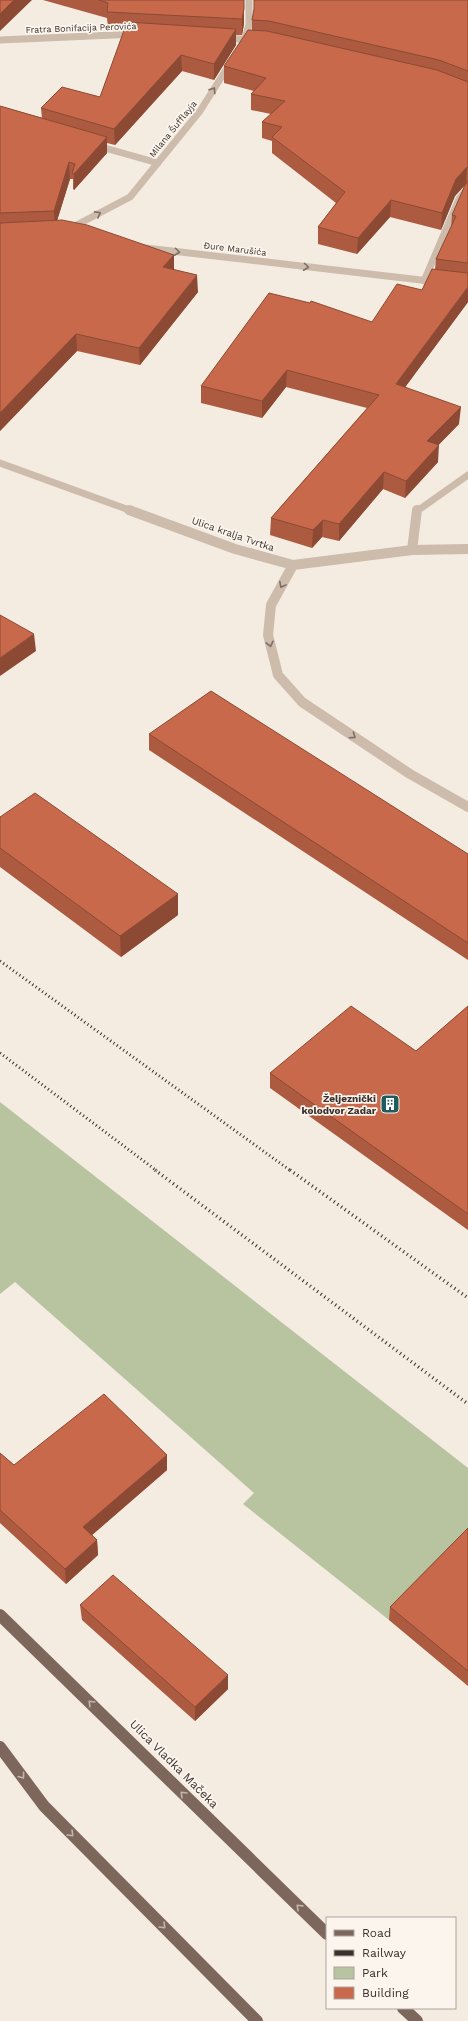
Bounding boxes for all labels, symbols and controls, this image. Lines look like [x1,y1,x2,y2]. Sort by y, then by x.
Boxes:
street label: Fratra Bonifacija Perovića [25,21,137,35]
one-way arrow [209,87,216,94]
street label: Milana Šufflayja [146,98,199,159]
one-way arrow [94,211,101,219]
street label: Đure Marušića [203,240,267,258]
one-way arrow [174,247,180,256]
one-way arrow [303,262,309,271]
street label: Ulica kralja Tvrtka [190,515,276,553]
one-way arrow [279,581,287,588]
one-way arrow [266,640,274,647]
one-way arrow [349,731,356,739]
place label: Željeznički kolodvor Zadar [302,1093,377,1116]
building icon: Željeznički kolodvor Zadar [379,1093,401,1115]
one-way arrow [88,1700,96,1708]
street label: Ulica Vladka Mačeka [127,1717,221,1811]
one-way arrow [17,1772,24,1779]
one-way arrow [180,1791,188,1799]
one-way arrow [66,1829,74,1837]
one-way arrow [296,1904,304,1912]
legend [326,1917,456,2009]
one-way arrow [158,1921,165,1929]
text: Road [362,1926,391,1940]
text: Railway [362,1946,407,1960]
text: Park [362,1966,388,1980]
text: Building [362,1986,409,2000]

